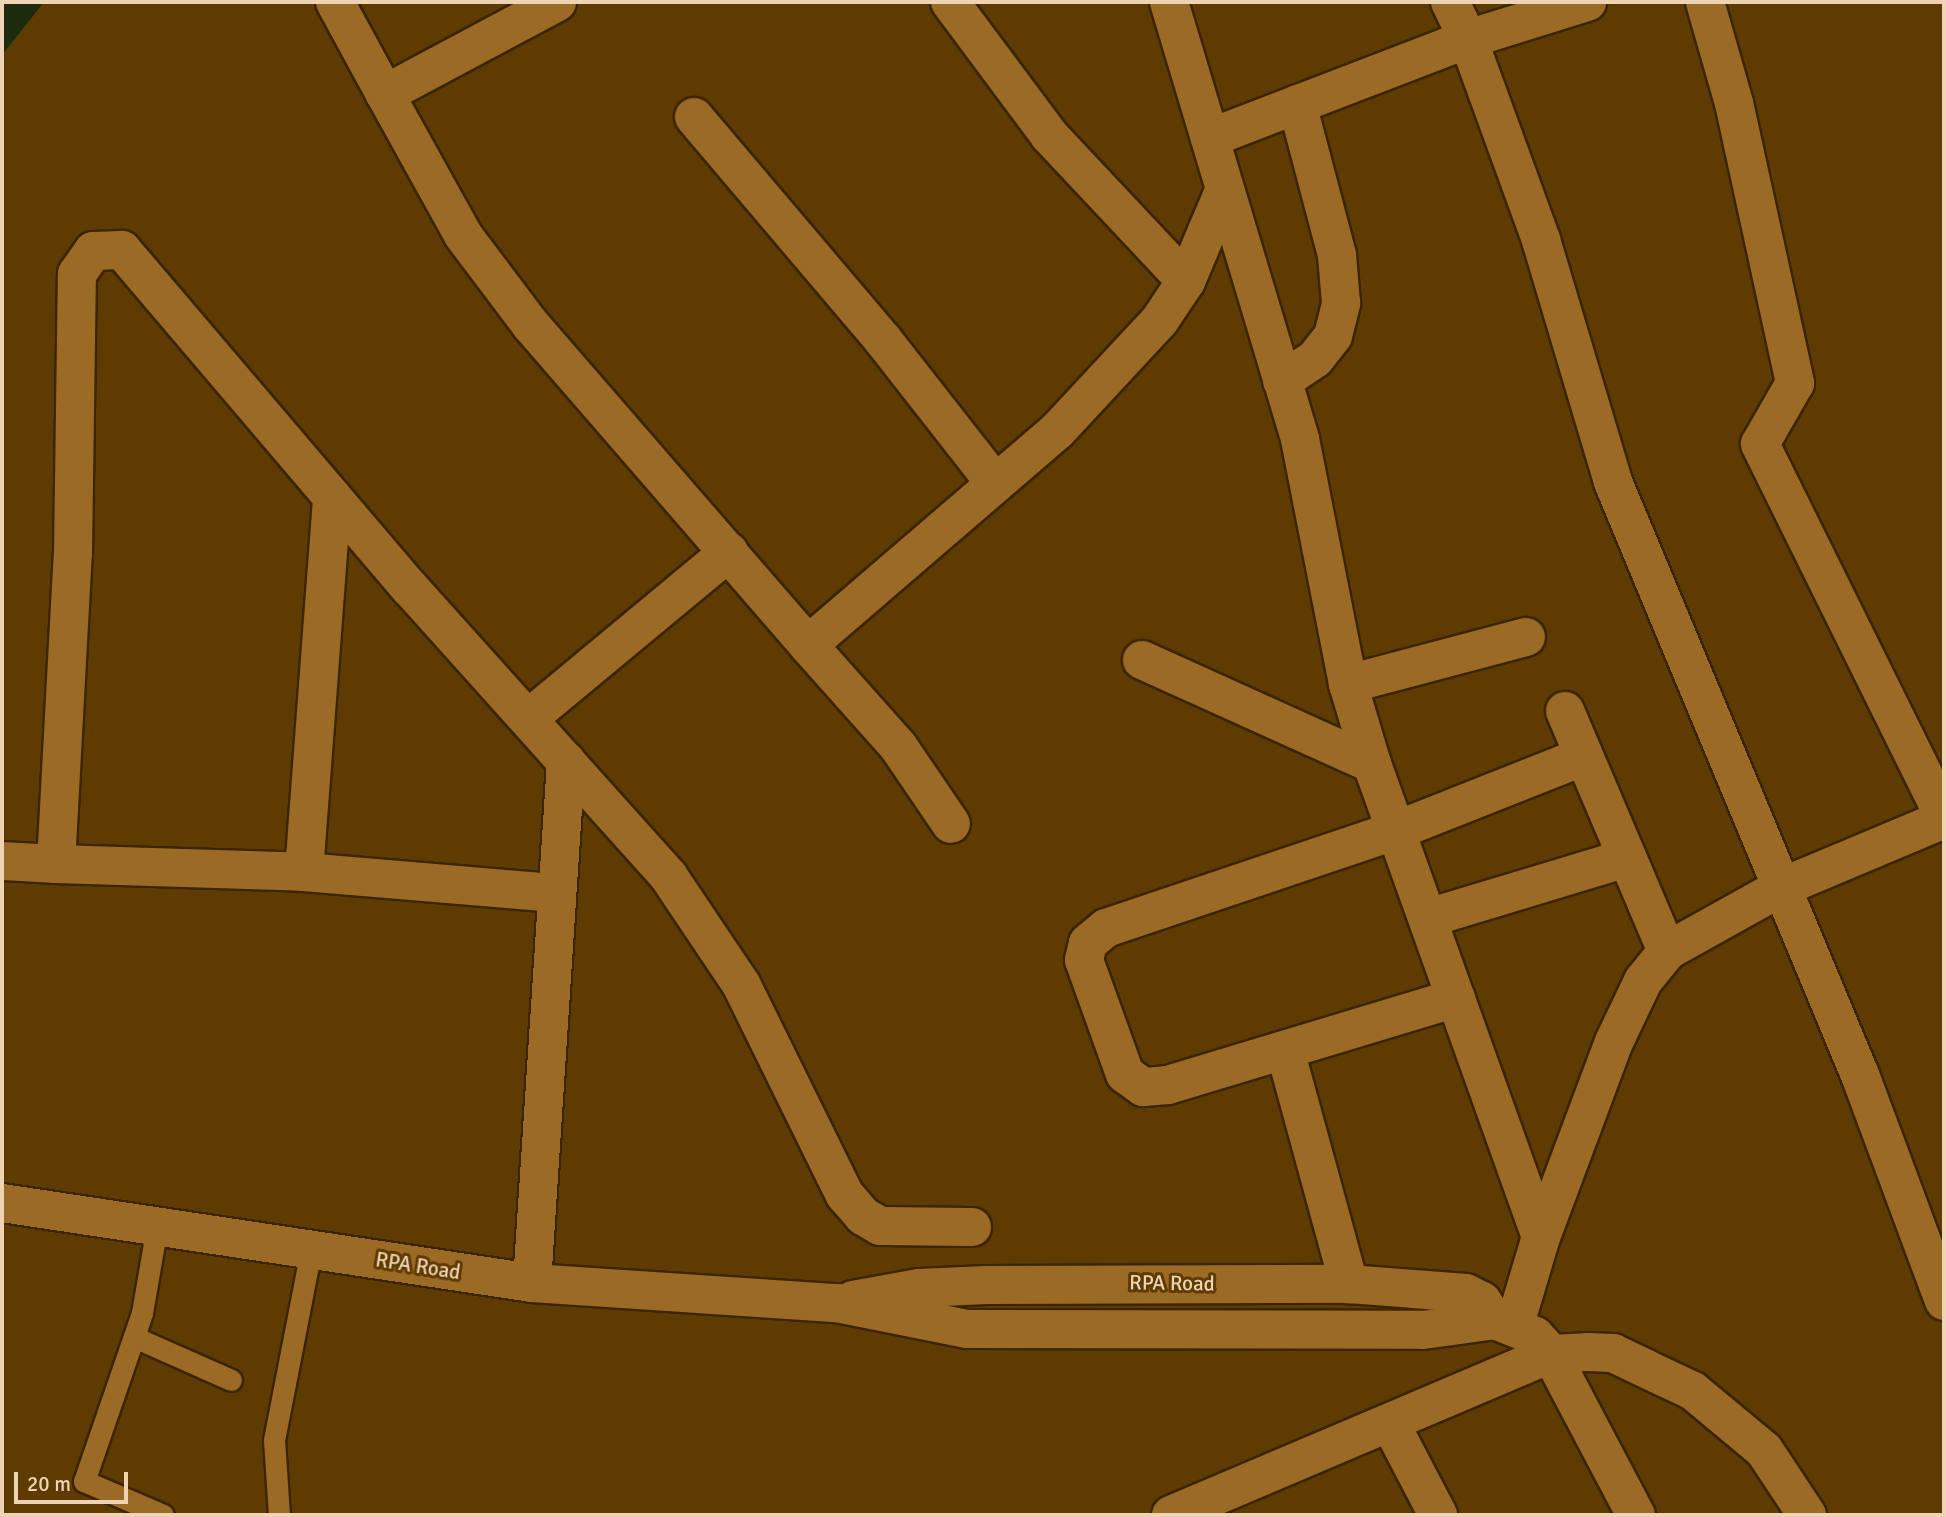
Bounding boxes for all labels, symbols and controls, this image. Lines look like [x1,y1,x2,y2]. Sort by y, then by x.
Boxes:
street label: RPA Road [374,1247,462,1285]
street label: RPA Road [1129,1270,1215,1296]
scale bar [18,1458,131,1502]
text: 20 m [27,1471,71,1497]

